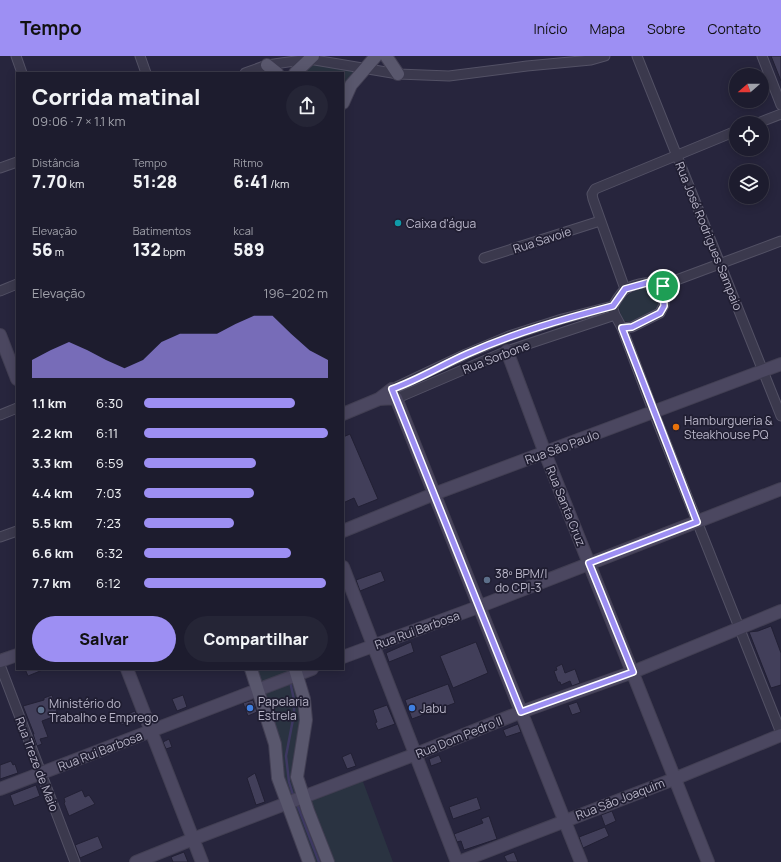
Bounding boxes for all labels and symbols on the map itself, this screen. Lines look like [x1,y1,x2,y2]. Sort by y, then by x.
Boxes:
north arrow [729,68,769,108]
street label: Rua José Rodrigues Sampaio [671,159,747,313]
place label: Caixa d'água [406,215,476,232]
marker: Caixa d'água [393,218,403,228]
street label: Rua Savoie [511,223,573,257]
pin [646,269,680,303]
street label: Rua Sorbone [460,336,532,378]
place label: Hamburgueria & Steakhouse PQ [684,412,773,443]
marker: Hamburgueria & Steakhouse PQ [671,422,681,432]
street label: Rua São Paulo [522,426,602,468]
street label: Rua Santa Cruz [542,463,590,549]
place label: 38º BPM/I do CPI-3 [495,565,547,596]
marker: 38º BPM/I do CPI-3 [482,575,492,585]
street label: Rua Rui Barbosa [372,607,462,653]
place label: Papelaria Estrela [258,693,309,724]
place label: Ministério do Trabalho e Emprego [49,695,158,726]
place label: Jabu [420,700,446,717]
marker: Papelaria Estrela [245,703,255,713]
marker: Jabu [407,703,417,713]
marker: Ministério do Trabalho e Emprego [36,705,46,715]
street label: Rua Dom Pedro II [413,712,505,762]
street label: Rua Treze de Maio [11,714,63,814]
street label: Rua Rui Barbosa [55,727,145,775]
street label: Rua São Joaquim [573,774,667,824]

